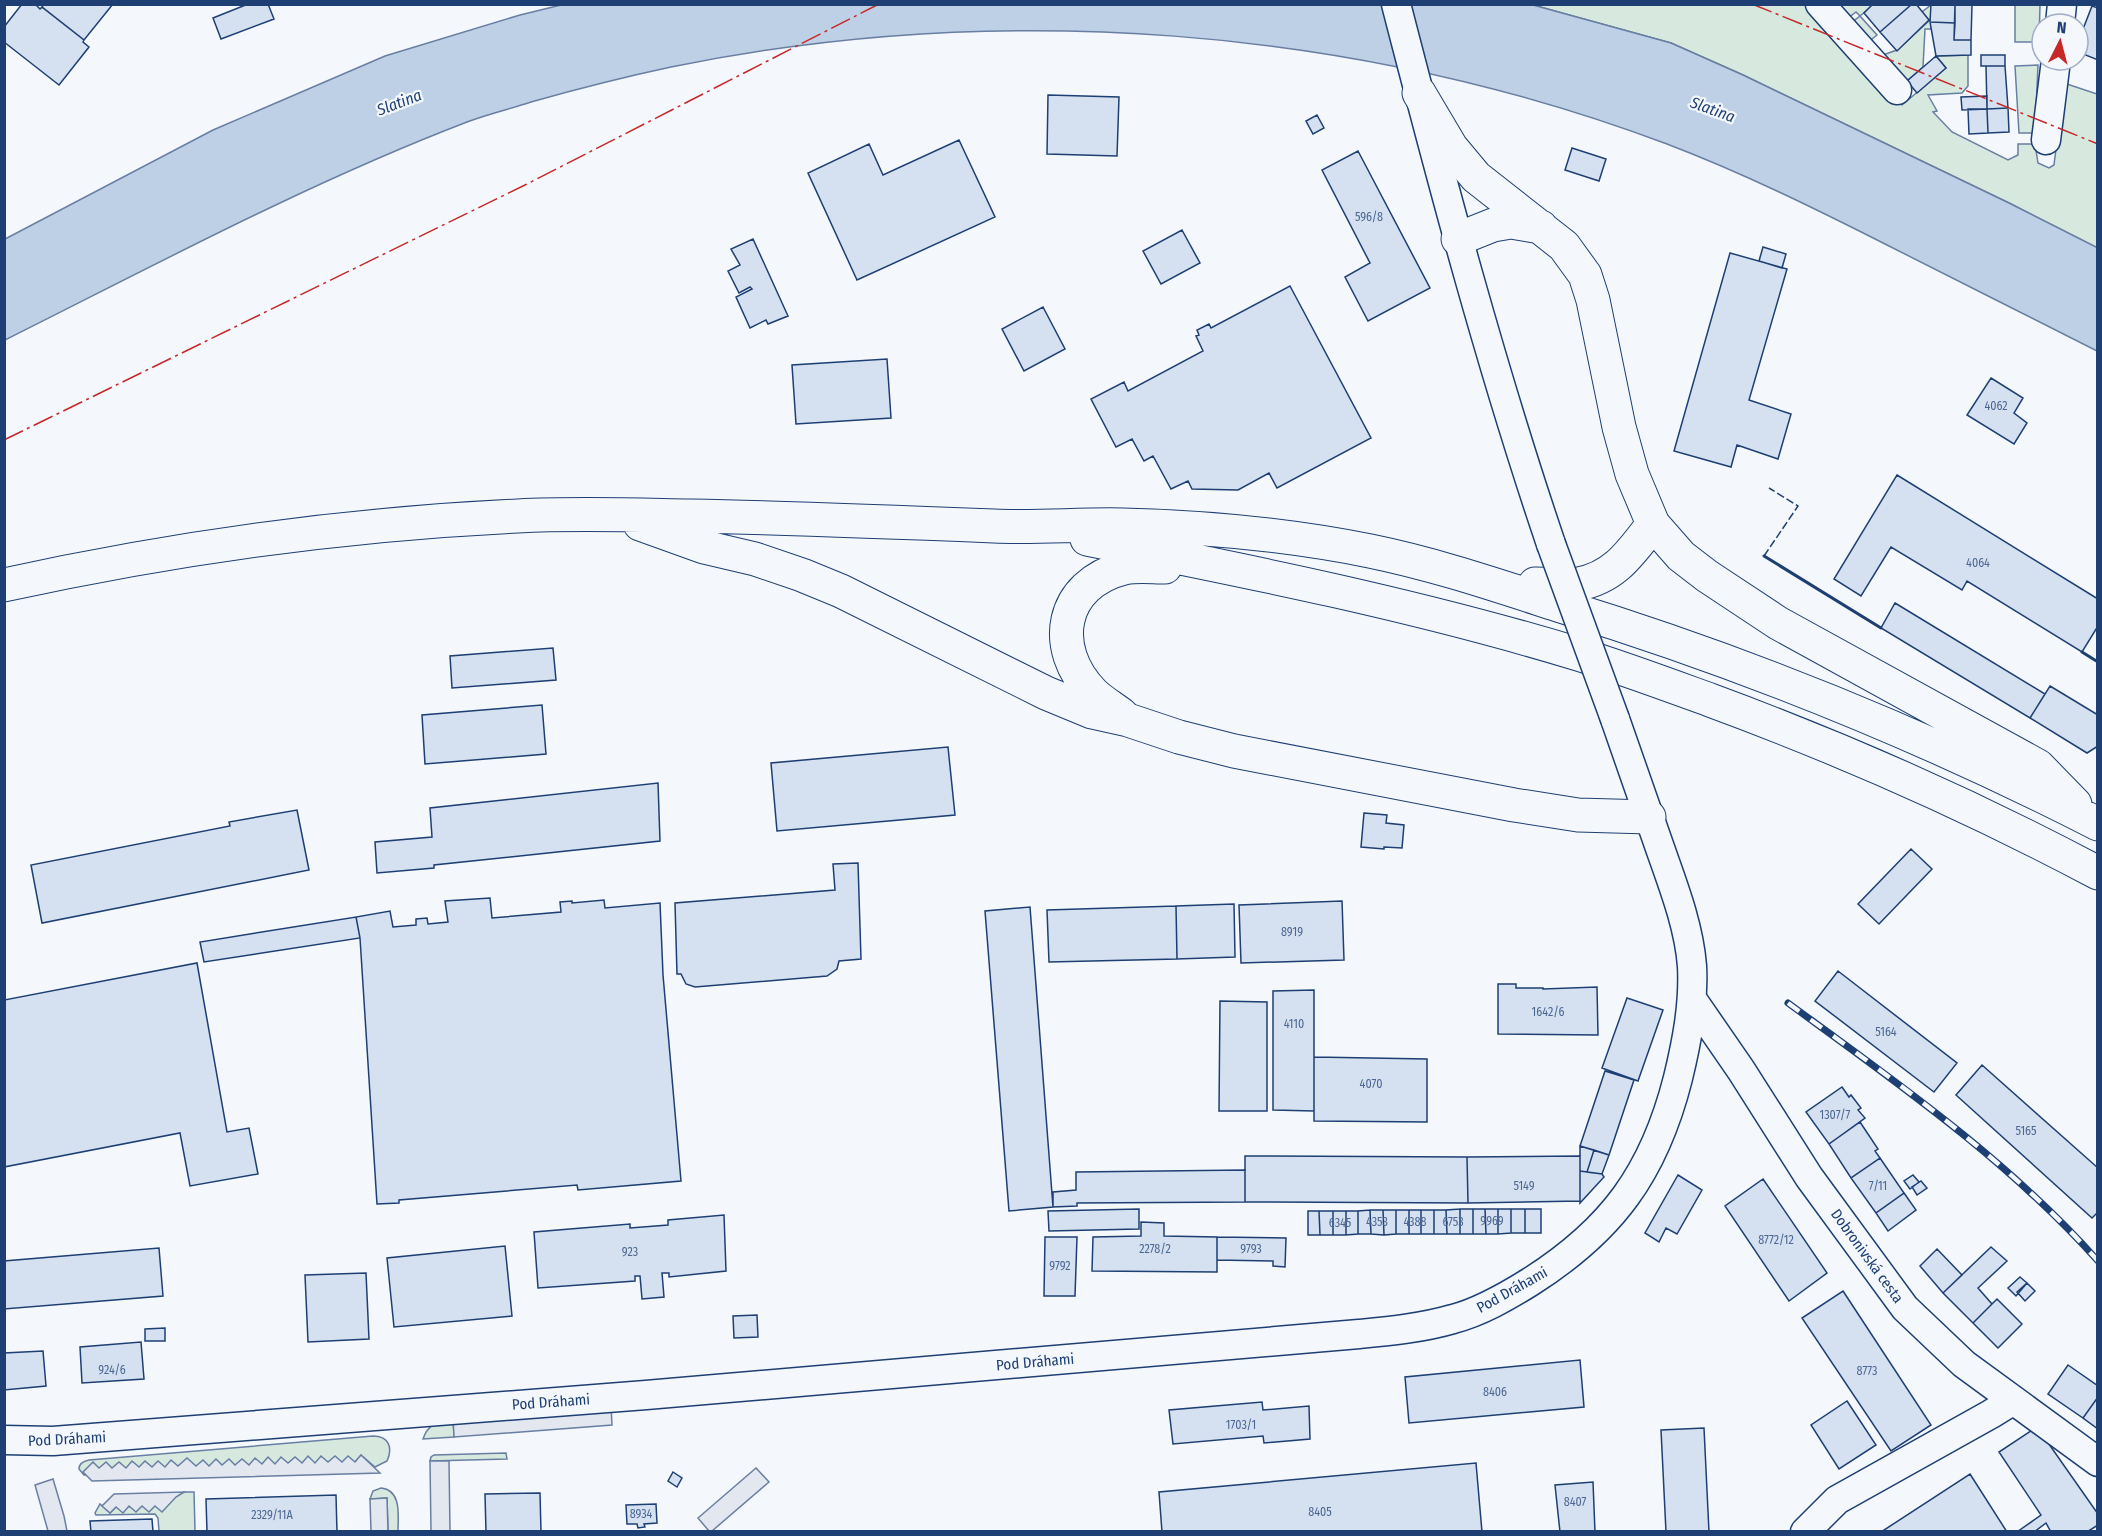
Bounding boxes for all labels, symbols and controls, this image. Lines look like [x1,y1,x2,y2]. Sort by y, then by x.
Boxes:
north arrow [2030,12,2090,72]
text: N [2056,18,2067,38]
water label: Slatina [373,85,424,120]
water label: Slatina [1687,92,1738,126]
house number: 596/8 [1355,210,1383,224]
house number: 4062 [1984,399,2008,413]
house number: 4064 [1966,556,1990,570]
house number: 8919 [1281,925,1303,939]
house number: 1642/6 [1532,1005,1564,1019]
house number: 4110 [1284,1017,1304,1031]
house number: 5164 [1875,1025,1897,1039]
house number: 4070 [1360,1077,1382,1091]
house number: 1307/7 [1820,1108,1851,1122]
house number: 5165 [2015,1124,2037,1138]
house number: 5149 [1513,1179,1535,1193]
house number: 7/11 [1869,1179,1887,1193]
street label: Dobronivská cesta [1827,1206,1907,1306]
house number: 9969 [1480,1214,1504,1228]
house number: 4353 [1366,1215,1388,1229]
house number: 4388 [1403,1215,1427,1229]
house number: 6753 [1442,1215,1464,1229]
house number: 6345 [1329,1216,1352,1230]
house number: 8772/12 [1758,1233,1794,1247]
house number: 2278/2 [1139,1242,1171,1256]
house number: 9793 [1240,1242,1262,1256]
house number: 923 [622,1245,638,1259]
house number: 9792 [1049,1259,1071,1273]
street label: Pod Dráhami [1473,1263,1551,1317]
street label: Pod Dráhami [995,1350,1075,1374]
house number: 924/6 [98,1363,126,1377]
house number: 8773 [1857,1364,1877,1378]
house number: 8406 [1483,1385,1507,1399]
street label: Pod Dráhami [511,1390,591,1414]
house number: 1703/1 [1226,1418,1256,1432]
street label: Pod Dráhami [27,1428,107,1450]
house number: 8407 [1564,1495,1586,1509]
house number: 8405 [1308,1505,1332,1519]
house number: 8934 [630,1507,652,1521]
house number: 2329/11A [251,1508,293,1522]

